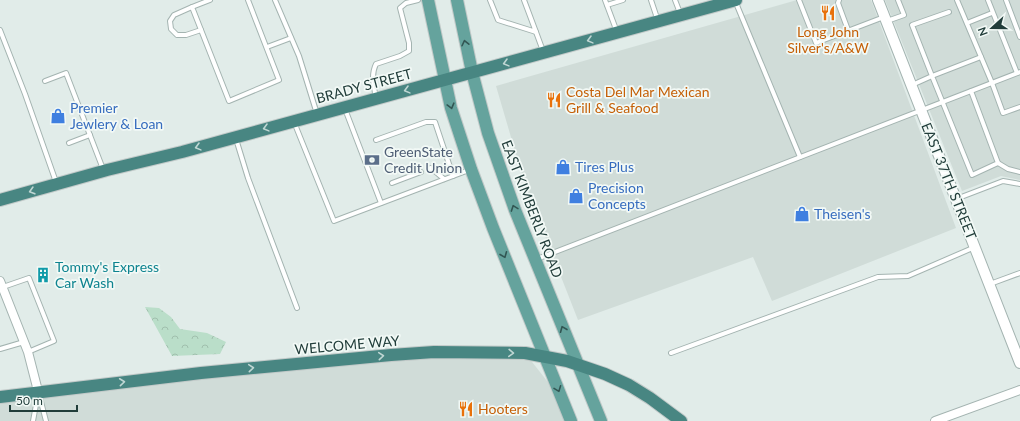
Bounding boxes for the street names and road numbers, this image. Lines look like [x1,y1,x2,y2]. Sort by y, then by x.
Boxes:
street label: BRADY STREET [314,64,414,106]
street label: EAST 37TH STREET [918,120,981,242]
street label: EAST KIMBERLY ROAD [498,138,567,280]
street label: WELCOME WAY [294,331,400,358]

